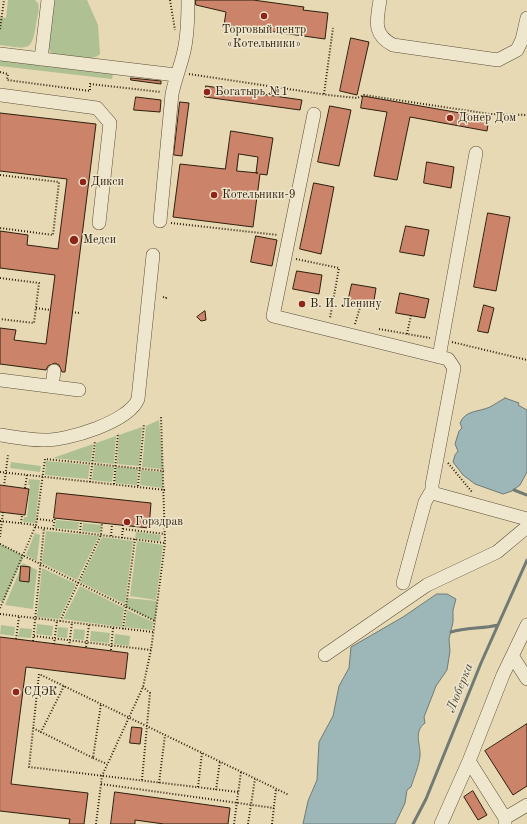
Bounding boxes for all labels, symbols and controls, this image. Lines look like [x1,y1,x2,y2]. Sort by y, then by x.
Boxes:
marker: Торговый центр «Котельники» [259,11,269,21]
place label: Торговый центр «Котельники» [222,23,306,51]
place label: Богатырь №1 [215,85,288,99]
marker: Богатырь №1 [202,87,212,97]
place label: Донер Дом [458,111,516,125]
marker: Донер Дом [445,113,455,123]
place label: Дикси [91,175,124,189]
marker: Дикси [78,177,88,187]
place label: Котельники-9 [222,188,296,202]
marker: Котельники-9 [209,190,219,200]
place label: Медси [83,233,116,247]
marker: Медси [68,234,80,246]
place label: В. И. Ленину [310,297,382,311]
marker: В. И. Ленину [297,299,307,309]
place label: Горздрав [135,515,183,529]
marker: Горздрав [122,517,132,527]
water label: Люберка [443,661,477,715]
place label: СДЭК [24,685,57,699]
marker: СДЭК [11,687,21,697]

